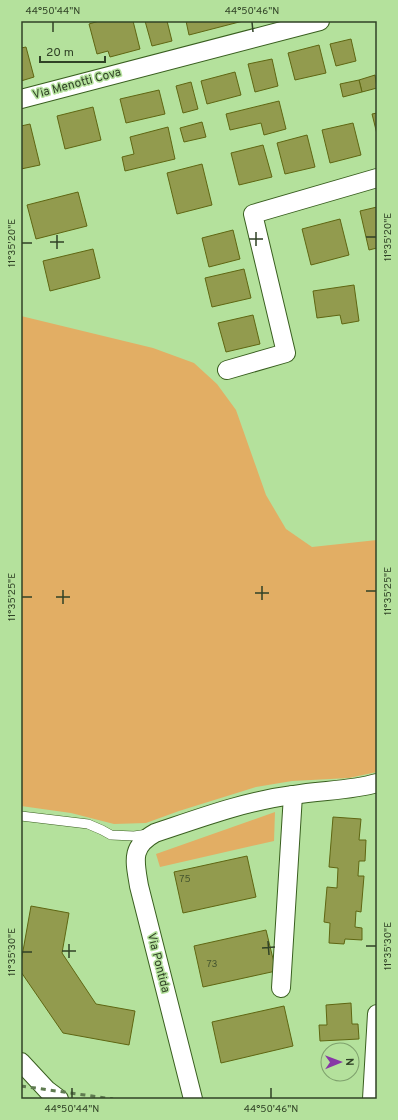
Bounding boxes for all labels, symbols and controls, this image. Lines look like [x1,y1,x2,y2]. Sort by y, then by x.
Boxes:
text: 44°50'44"N [26,5,80,18]
text: 44°50'46"N [225,5,279,18]
scale bar [40,38,105,64]
text: 20 m [46,45,74,61]
street label: Via Menotti Cova [31,65,123,103]
text: 11°35'20"E [382,213,395,261]
text: 11°35'20"E [6,219,19,267]
text: 11°35'25"E [382,567,395,615]
text: 11°35'25"E [6,573,19,621]
house number: 75 [179,873,191,886]
text: 11°35'30"E [382,922,395,970]
text: 11°35'30"E [6,928,19,976]
street label: Via Pontida [143,931,173,995]
house number: 73 [206,958,218,971]
north arrow [320,1042,360,1082]
text: N [342,1058,356,1066]
text: 44°50'44"N [45,1103,99,1116]
text: 44°50'46"N [244,1103,298,1116]

